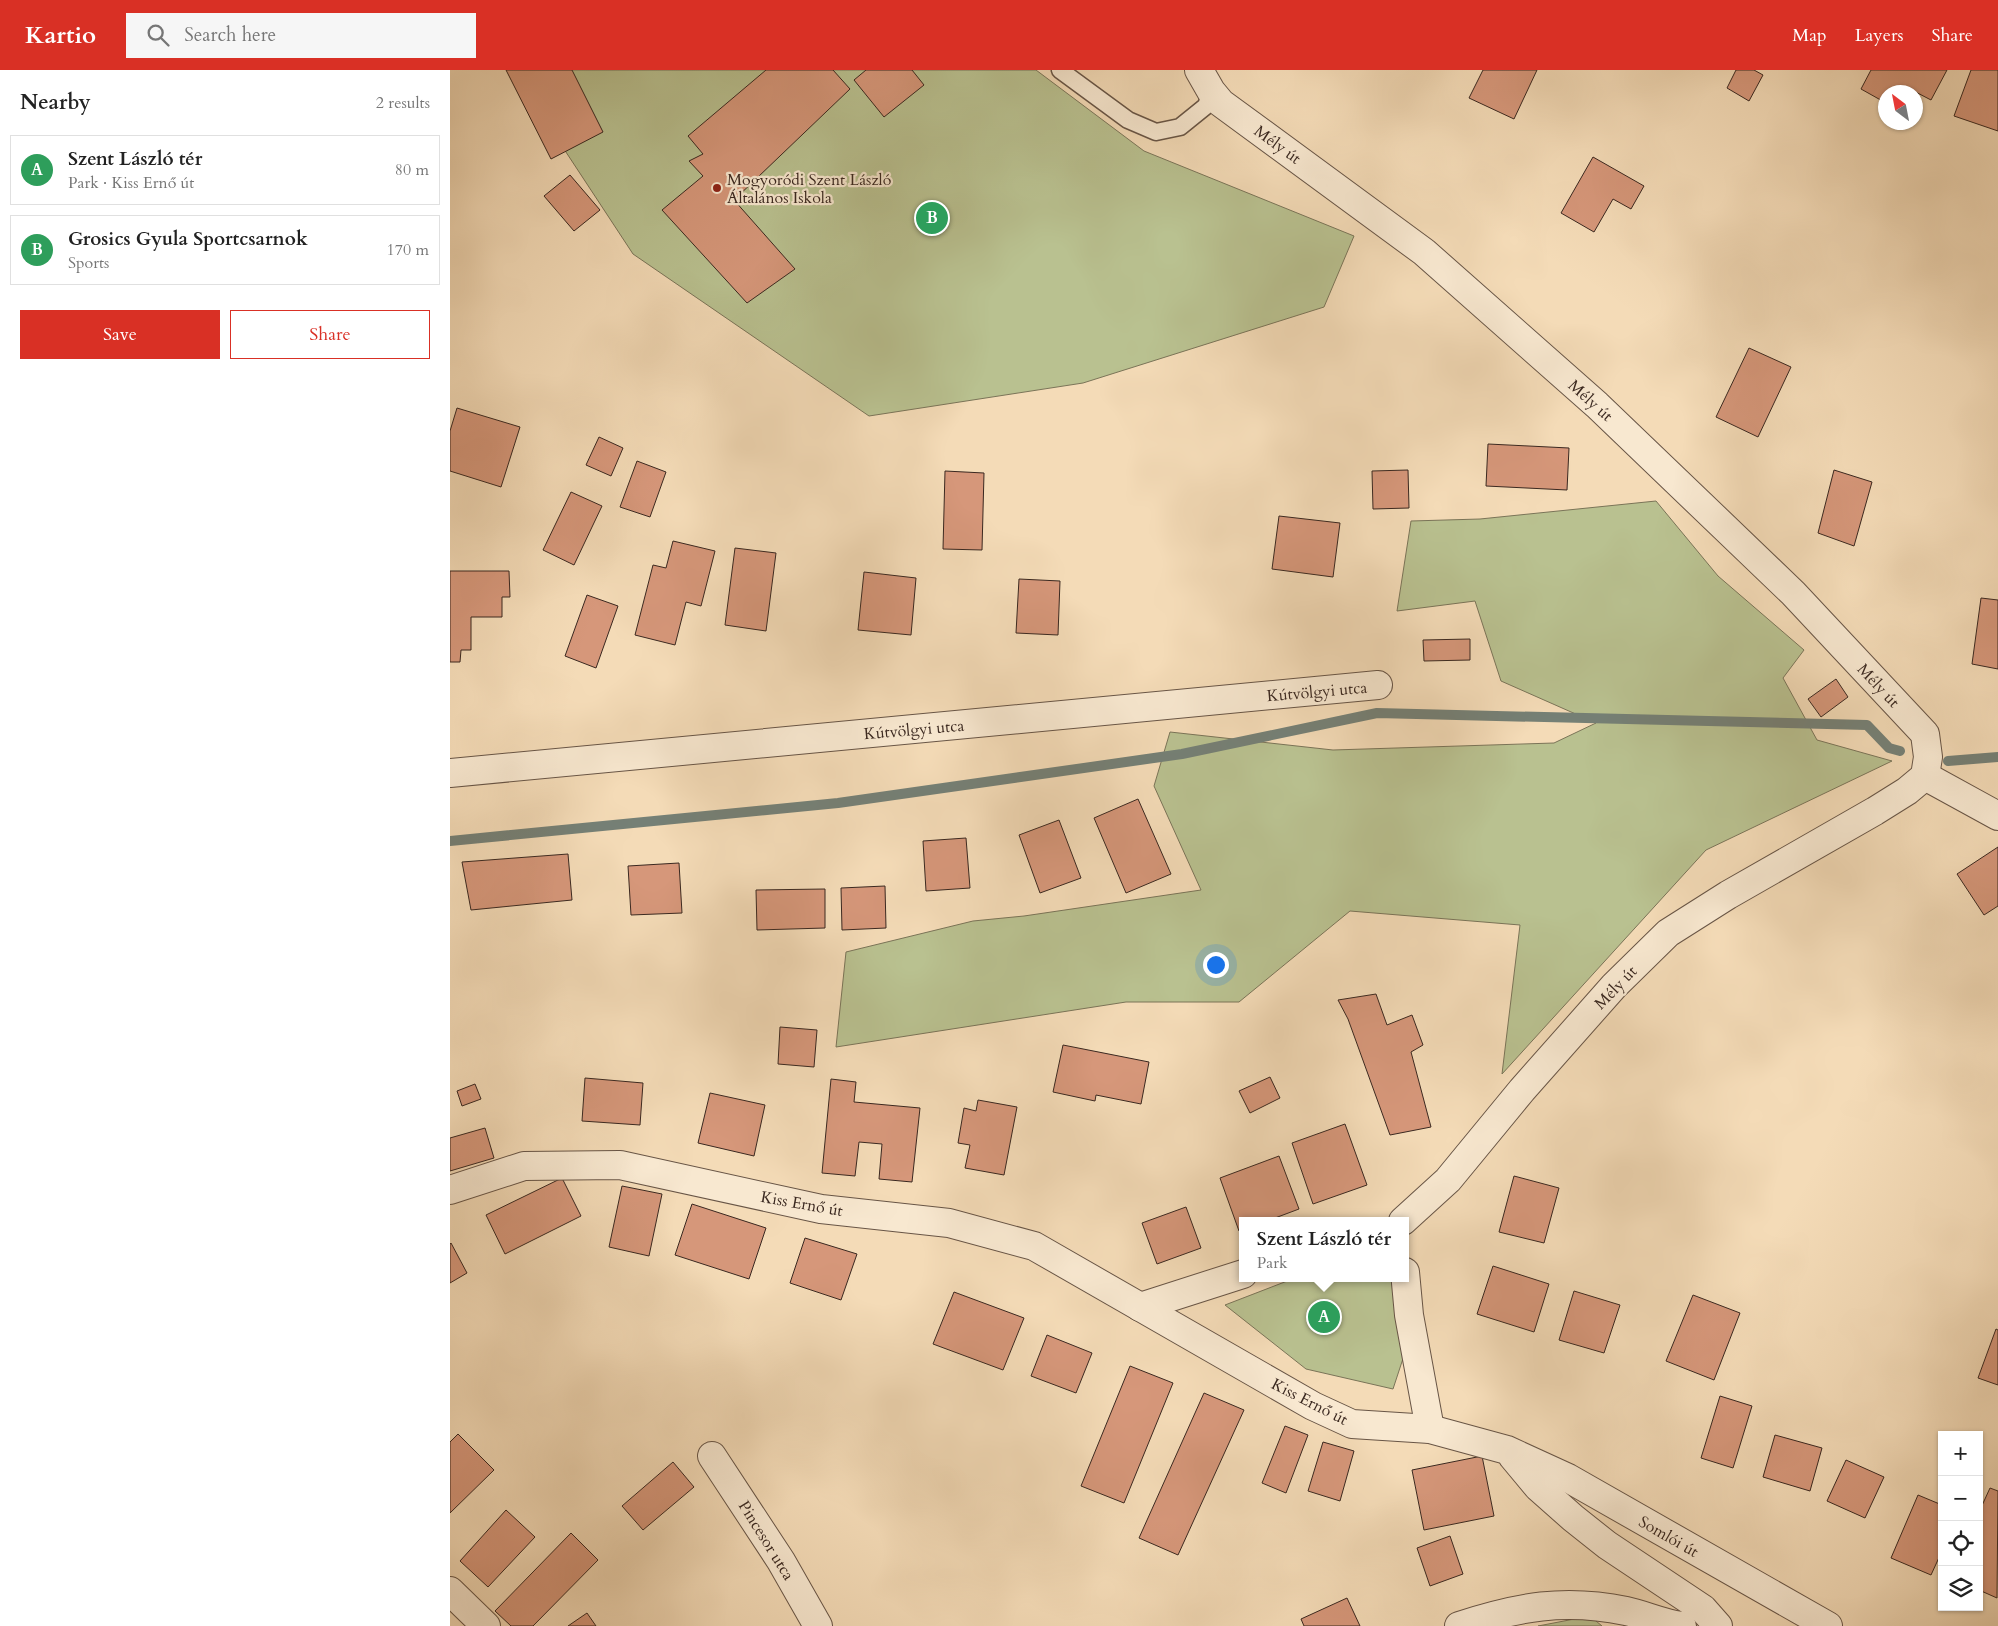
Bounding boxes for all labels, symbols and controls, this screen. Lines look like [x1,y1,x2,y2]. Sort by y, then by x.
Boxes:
search box [126,13,476,58]
text: Kartio [25,19,96,52]
icon: search [144,21,172,49]
text: Search here [184,22,276,48]
text: Map [1792,23,1827,48]
text: Layers [1855,23,1904,48]
text: Share [1932,23,1973,48]
north arrow [1878,85,1923,130]
text: Nearby [20,88,91,117]
text: 2 results [376,92,430,114]
street label: Mély út [1250,120,1305,169]
text: Szent László tér [68,146,202,172]
text: A [31,159,43,181]
text: 80 m [395,159,429,181]
place label: Mogyoródi Szent László Általános Iskola [727,169,892,209]
text: Park · Kiss Ernő út [68,172,194,194]
marker: Mogyoródi Szent László Általános Iskola [711,182,723,194]
pin: B [916,199,948,237]
text: Grosics Gyula Sportcsarnok [68,226,308,252]
text: B [31,239,43,261]
text: 170 m [387,239,429,261]
text: Sports [68,252,109,274]
button: Save [20,310,220,359]
button: Share [230,310,430,359]
street label: Mély út [1563,375,1617,427]
street label: Mély út [1852,659,1904,713]
street label: Kútvölgyi utca [1266,677,1368,707]
street label: Kútvölgyi utca [863,715,965,745]
your location [1203,952,1229,978]
street label: Mély út [1589,961,1642,1014]
street label: Kiss Ernő út [759,1186,845,1222]
popup [1239,1217,1409,1282]
text: Szent László tér [1257,1226,1391,1252]
text: Park [1257,1252,1288,1274]
pin: A [1308,1298,1340,1336]
street label: Kiss Ernő út [1268,1373,1352,1431]
map controls [1938,1431,1983,1611]
button: + [1938,1431,1983,1476]
button: − [1938,1476,1983,1521]
street label: Pincesor utca [733,1497,799,1585]
street label: Somlói út [1635,1511,1702,1563]
button: locate [1938,1521,1983,1566]
button: layers [1938,1566,1983,1611]

